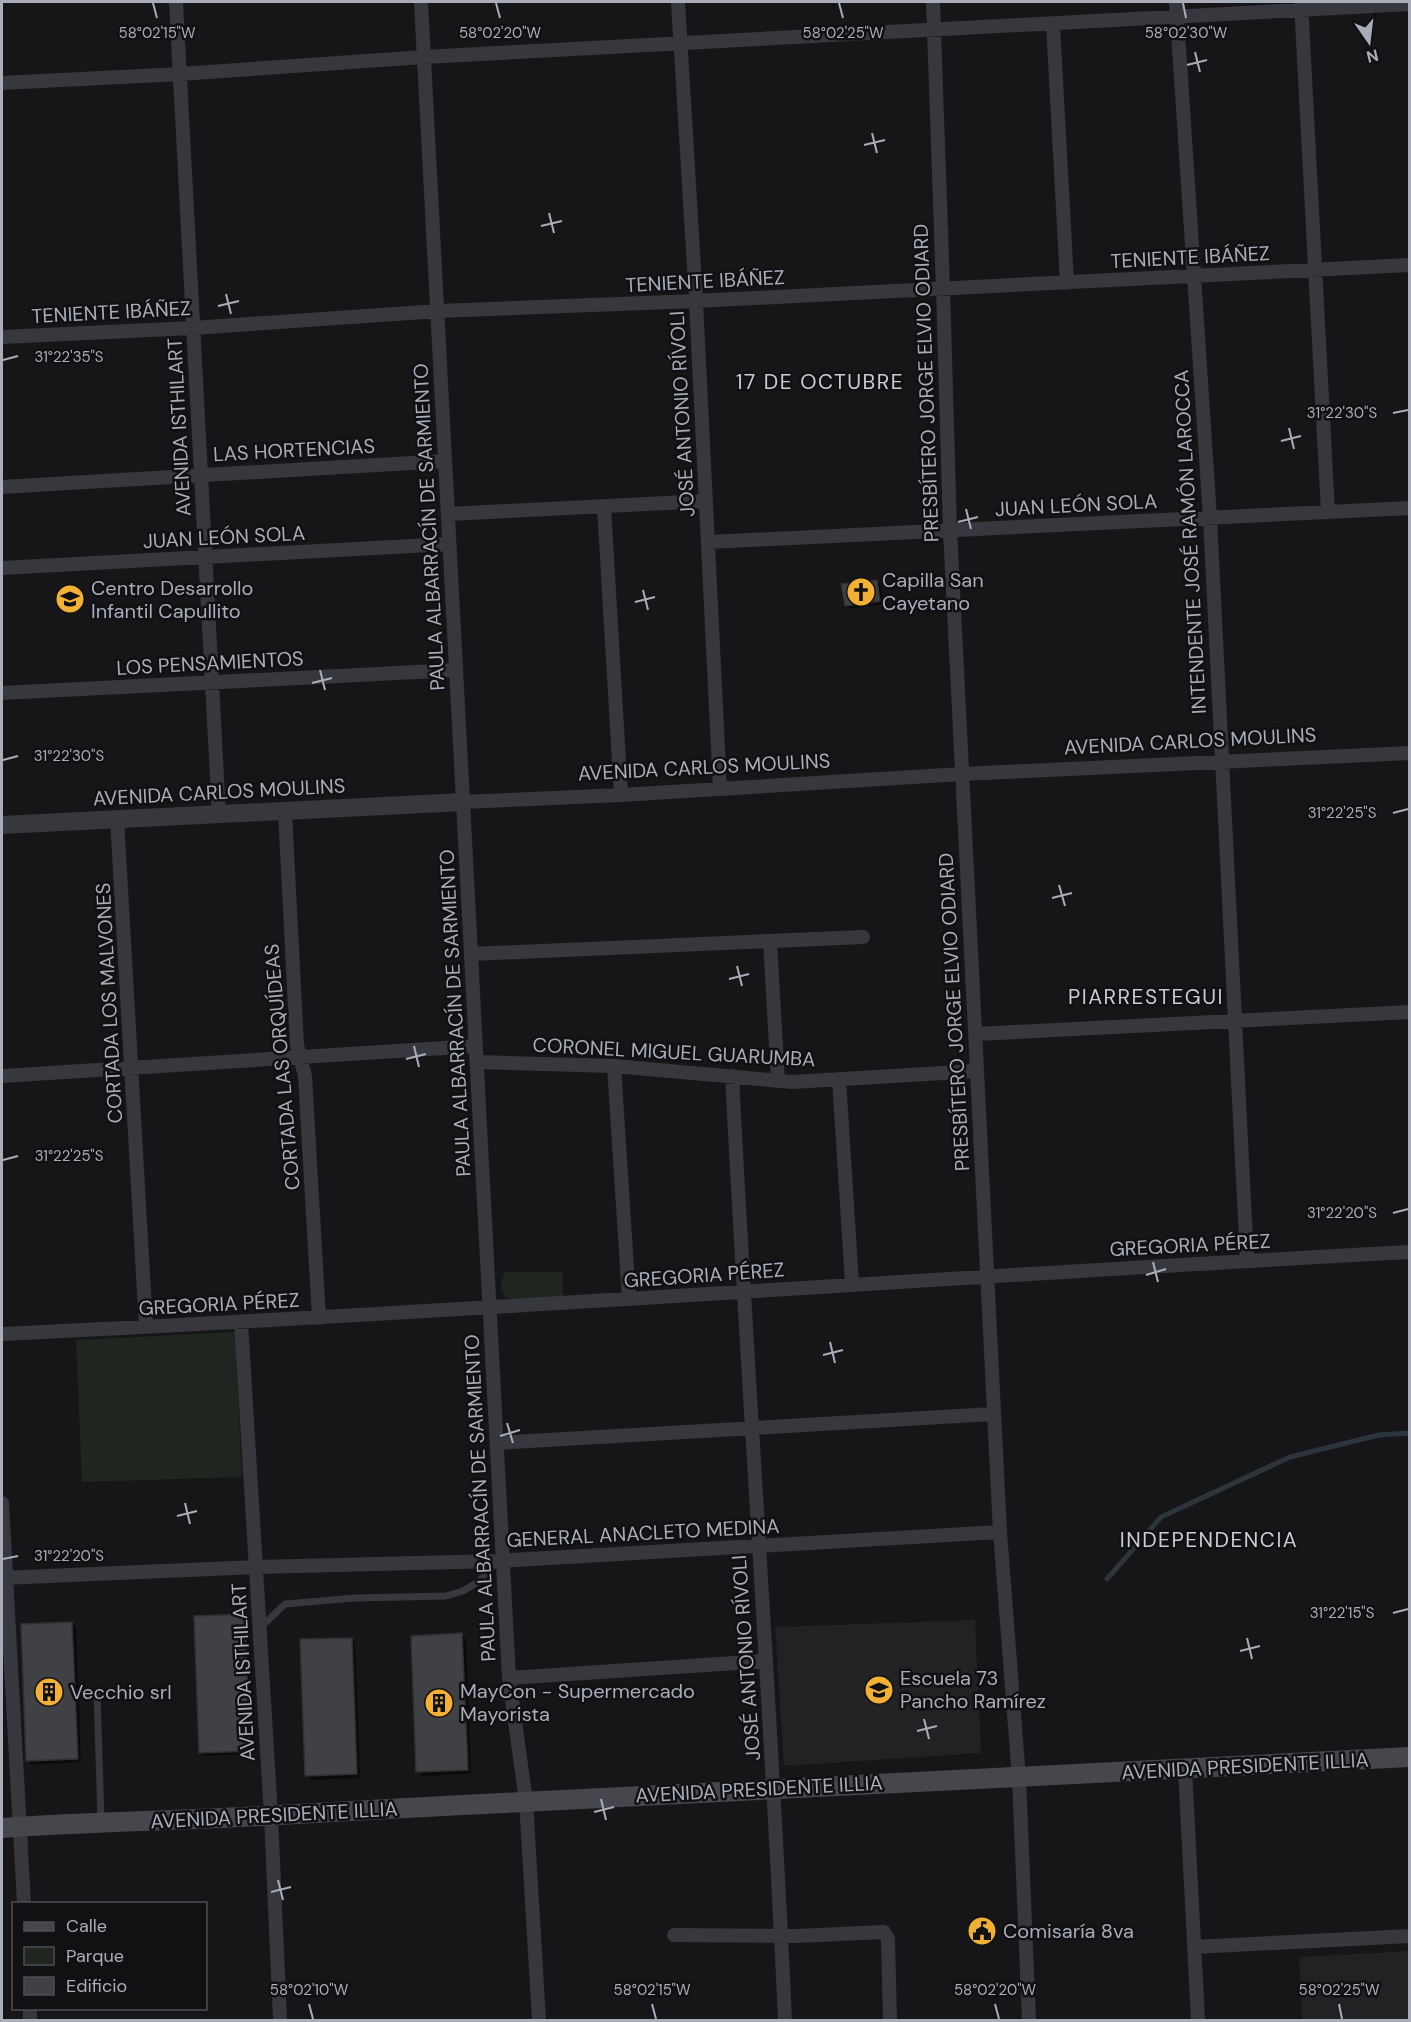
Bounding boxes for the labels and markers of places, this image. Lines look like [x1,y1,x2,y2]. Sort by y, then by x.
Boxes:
place label: Capilla San Cayetano [882,567,984,616]
place label: Centro Desarrollo Infantil Capullito [91,575,253,624]
church icon: Capilla San Cayetano [845,576,877,608]
school or university icon: Centro Desarrollo Infantil Capullito [54,583,86,615]
place label: Escuela 73 Pancho Ramírez [900,1665,1046,1714]
school or university icon: Escuela 73 Pancho Ramírez [863,1674,895,1706]
building icon: Vecchio srl [33,1676,65,1708]
place label: MayCon - Supermercado Mayorista [460,1678,695,1727]
place label: Vecchio srl [70,1679,172,1705]
building icon: MayCon - Supermercado Mayorista [423,1687,455,1719]
public building icon: Comisaría 8va [966,1915,998,1947]
place label: Comisaría 8va [1003,1918,1134,1944]

